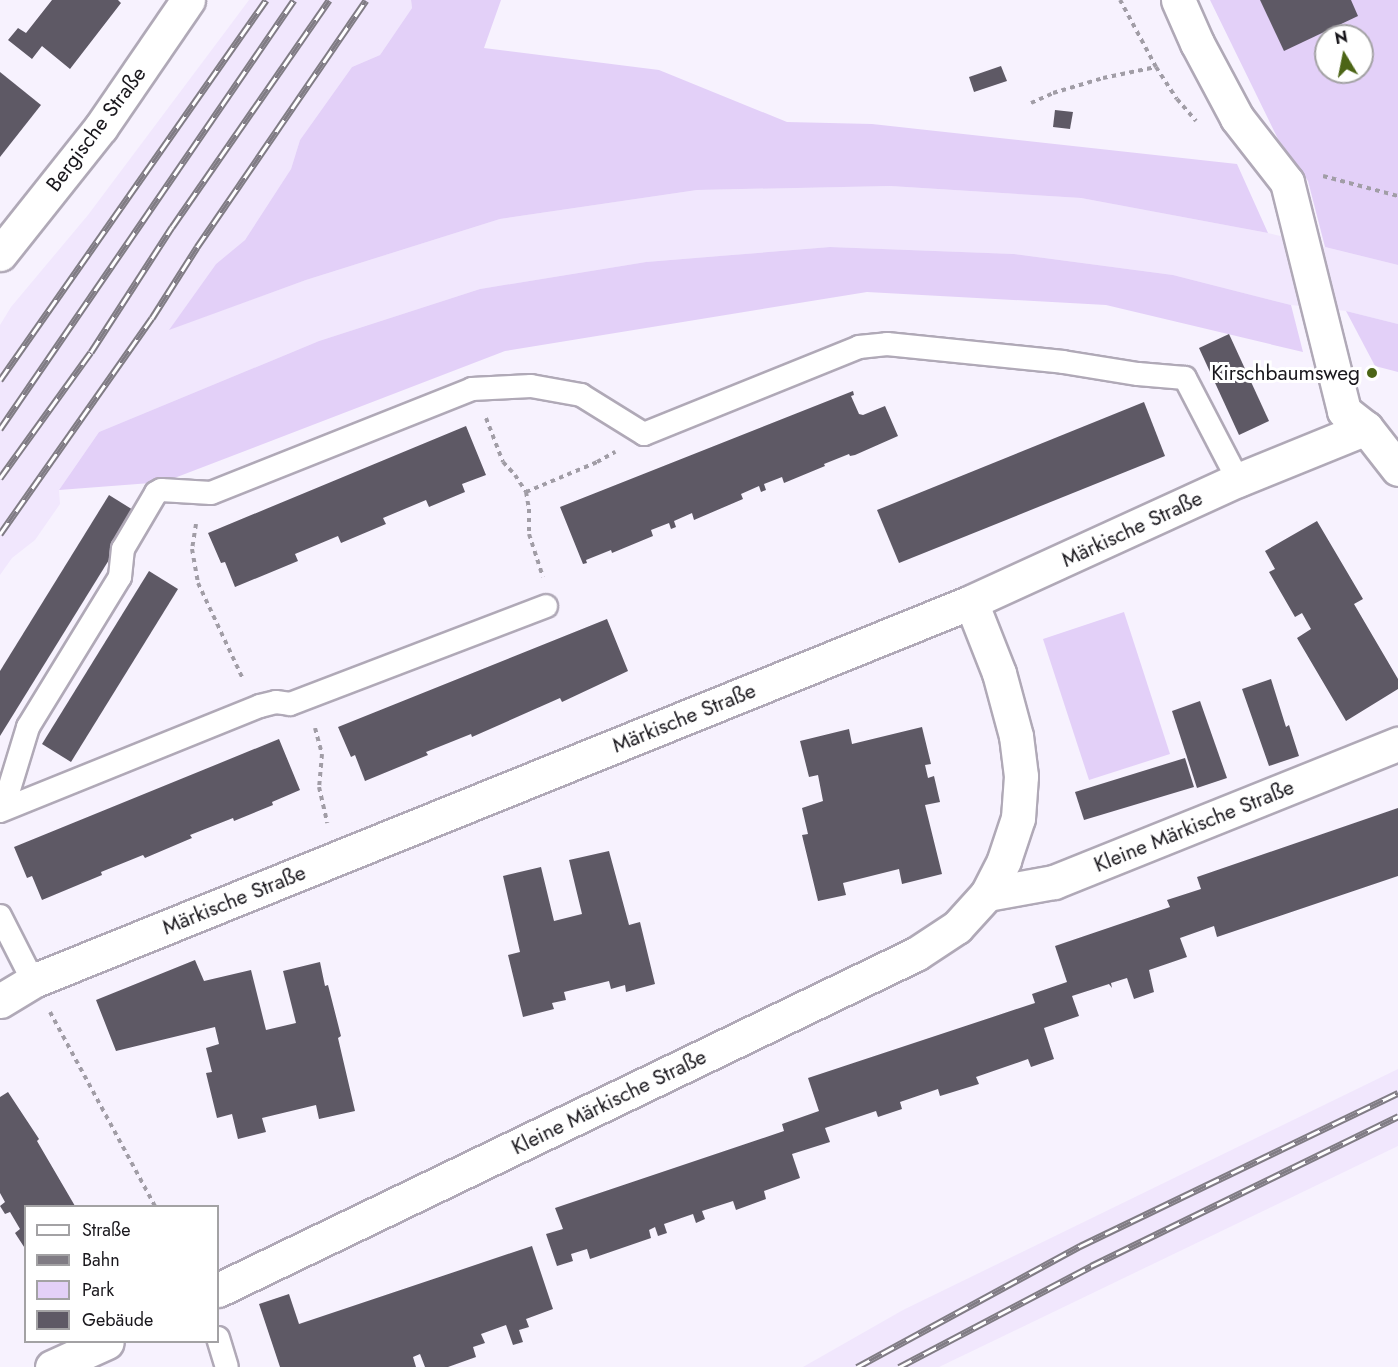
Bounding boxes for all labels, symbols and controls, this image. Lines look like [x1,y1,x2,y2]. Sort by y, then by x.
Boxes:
north arrow [1314,24,1374,84]
text: N [1333,25,1349,50]
street label: Bergische Straße [41,62,151,196]
place label: Kirschbaumsweg [1211,360,1360,386]
marker: Kirschbaumsweg [1365,366,1379,380]
street label: Märkische Straße [1058,485,1206,573]
street label: Märkische Straße [609,678,759,758]
street label: Kleine Märkische Straße [1090,774,1298,878]
street label: Märkische Straße [159,860,309,940]
street label: Kleine Märkische Straße [508,1044,710,1160]
legend [24,1205,219,1343]
text: Straße [82,1217,130,1243]
text: Bahn [82,1247,120,1273]
text: Park [82,1277,114,1303]
text: Gebäude [82,1307,153,1333]

